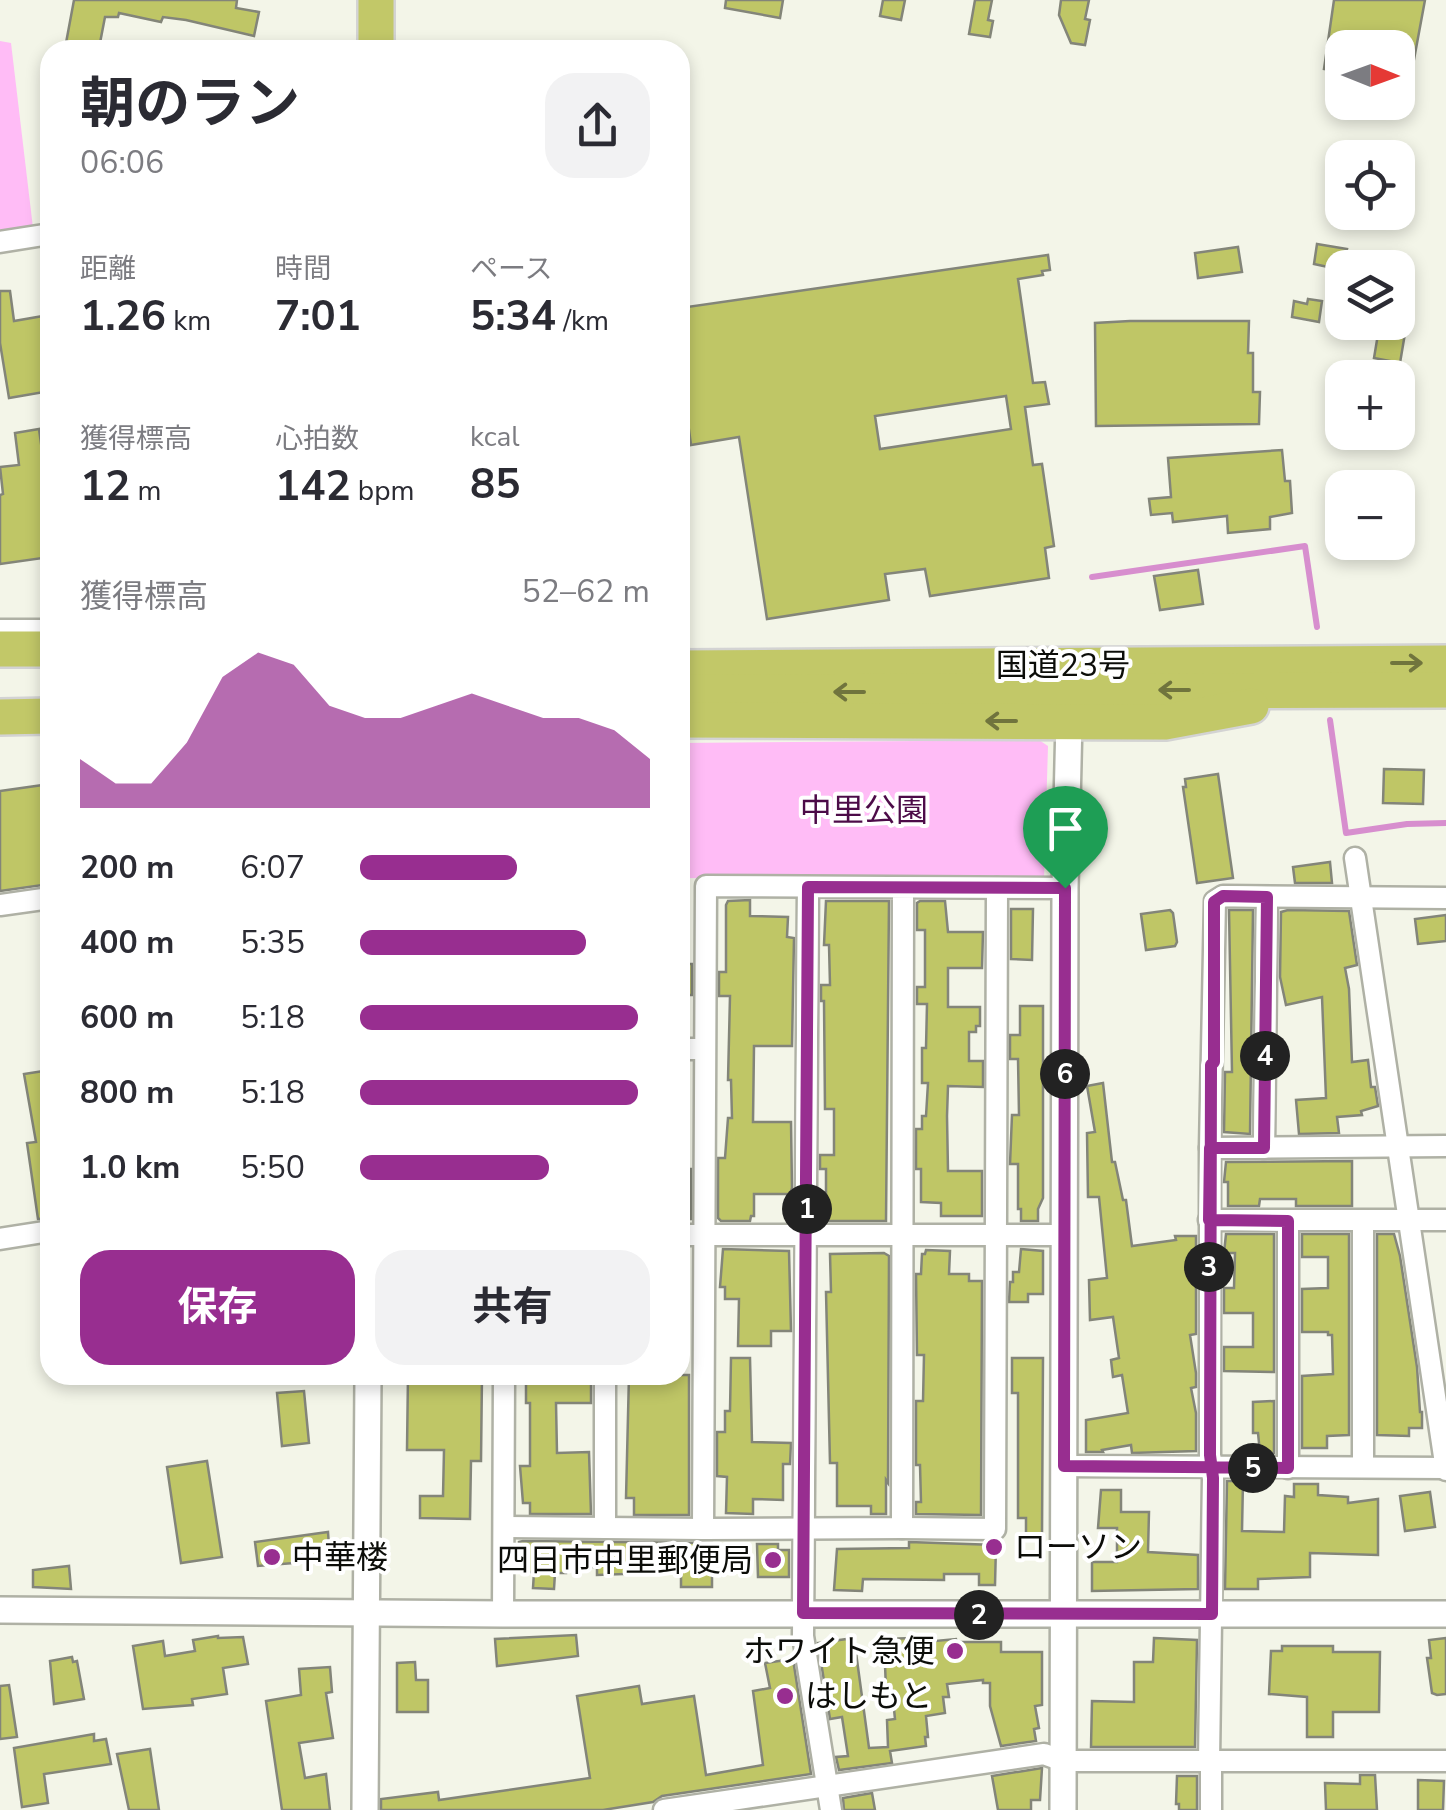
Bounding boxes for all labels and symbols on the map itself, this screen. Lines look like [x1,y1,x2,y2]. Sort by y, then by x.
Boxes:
north arrow [1325,30,1415,120]
street label: 国道23号 [996,644,1130,687]
one-way arrow [1390,654,1423,672]
one-way arrow [1158,680,1190,700]
one-way arrow [833,682,866,702]
one-way arrow [986,712,1018,730]
pin [1023,786,1108,889]
park label: 中里公園 [800,789,928,832]
pin: 4 [1240,1031,1290,1081]
pin: 6 [1040,1049,1090,1099]
pin: 1 [782,1184,832,1234]
pin: 3 [1184,1242,1234,1292]
pin: 5 [1228,1443,1278,1493]
place label: ローソン [1014,1526,1142,1569]
place label: 中華楼 [292,1536,388,1579]
marker: ローソン [983,1536,1005,1558]
place label: 四日市中里郵便局 [497,1539,753,1582]
marker: 中華楼 [261,1546,283,1568]
marker: 四日市中里郵便局 [762,1549,784,1571]
pin: 2 [954,1590,1004,1640]
place label: ホワイト急便 [743,1630,935,1673]
marker: ホワイト急便 [944,1640,966,1662]
place label: はしもと [805,1675,932,1718]
marker: はしもと [774,1685,796,1707]

